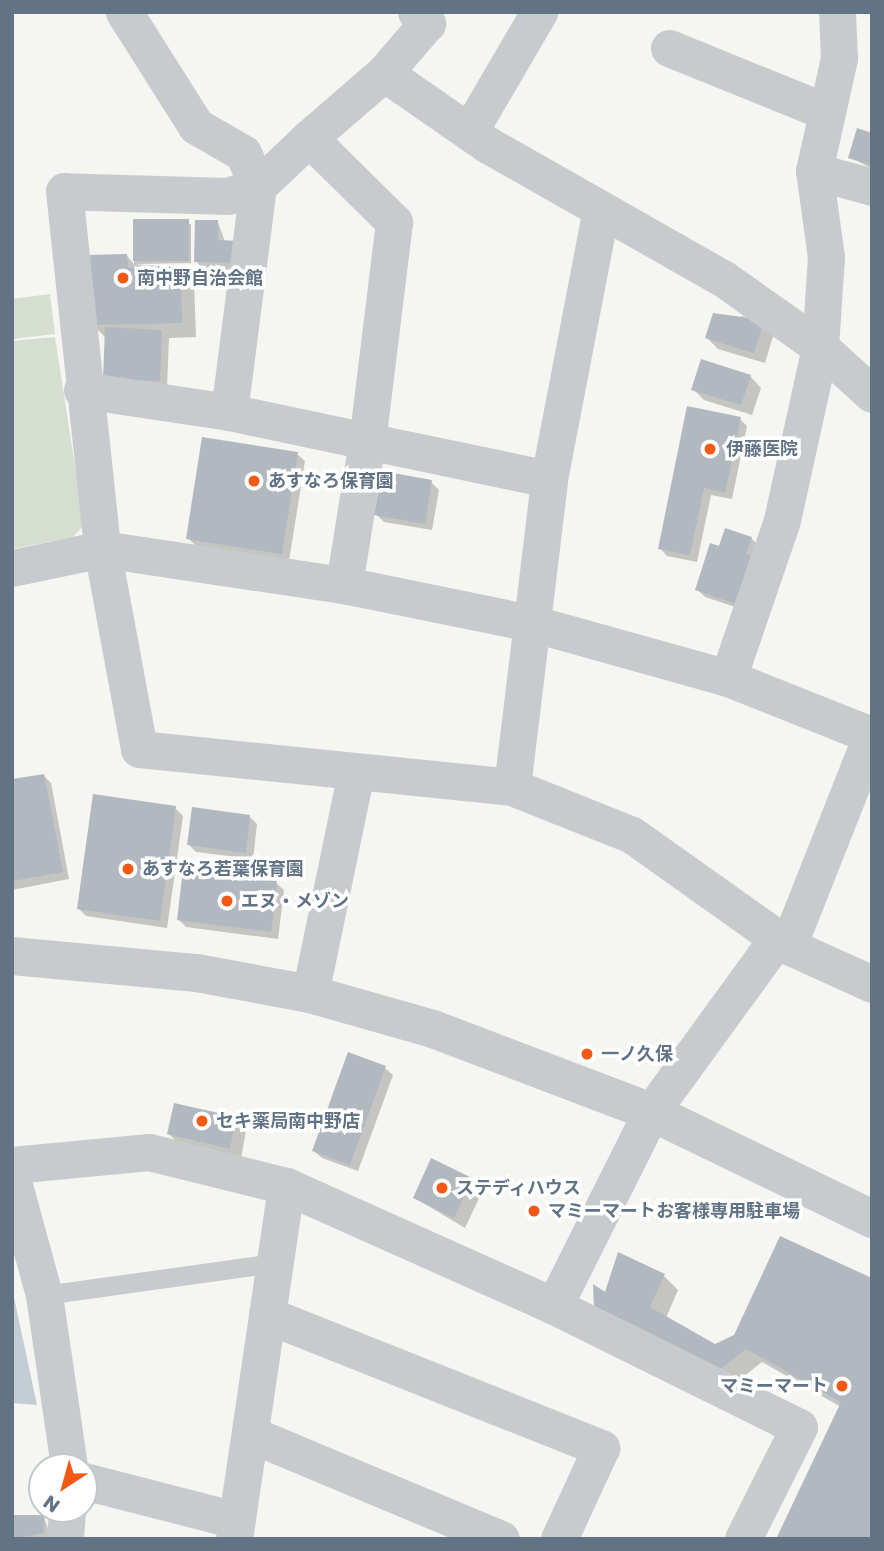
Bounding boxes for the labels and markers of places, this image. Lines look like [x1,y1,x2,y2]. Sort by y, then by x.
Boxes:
place label: 南中野自治会館 [137,267,263,289]
marker: 南中野自治会館 [115,270,131,286]
place label: 伊藤医院 [726,438,798,460]
marker: 伊藤医院 [700,439,720,459]
place label: あすなろ保育園 [268,470,394,492]
marker: あすなろ保育園 [246,473,262,489]
place label: あすなろ若葉保育園 [142,858,304,880]
marker: あすなろ若葉保育園 [120,861,136,877]
place label: エヌ・メゾン [241,890,349,912]
marker: エヌ・メゾン [219,893,235,909]
place label: 一ノ久保 [601,1043,673,1065]
marker: 一ノ久保 [579,1046,595,1062]
place label: セキ薬局南中野店 [216,1110,360,1132]
marker: セキ薬局南中野店 [194,1113,210,1129]
place label: ステディハウス [456,1177,582,1199]
marker: ステディハウス [434,1180,450,1196]
place label: マミーマートお客様専用駐車場 [548,1200,800,1222]
marker: マミーマートお客様専用駐車場 [526,1203,542,1219]
place label: マミーマート [720,1375,828,1397]
marker: マミーマート [834,1378,850,1394]

